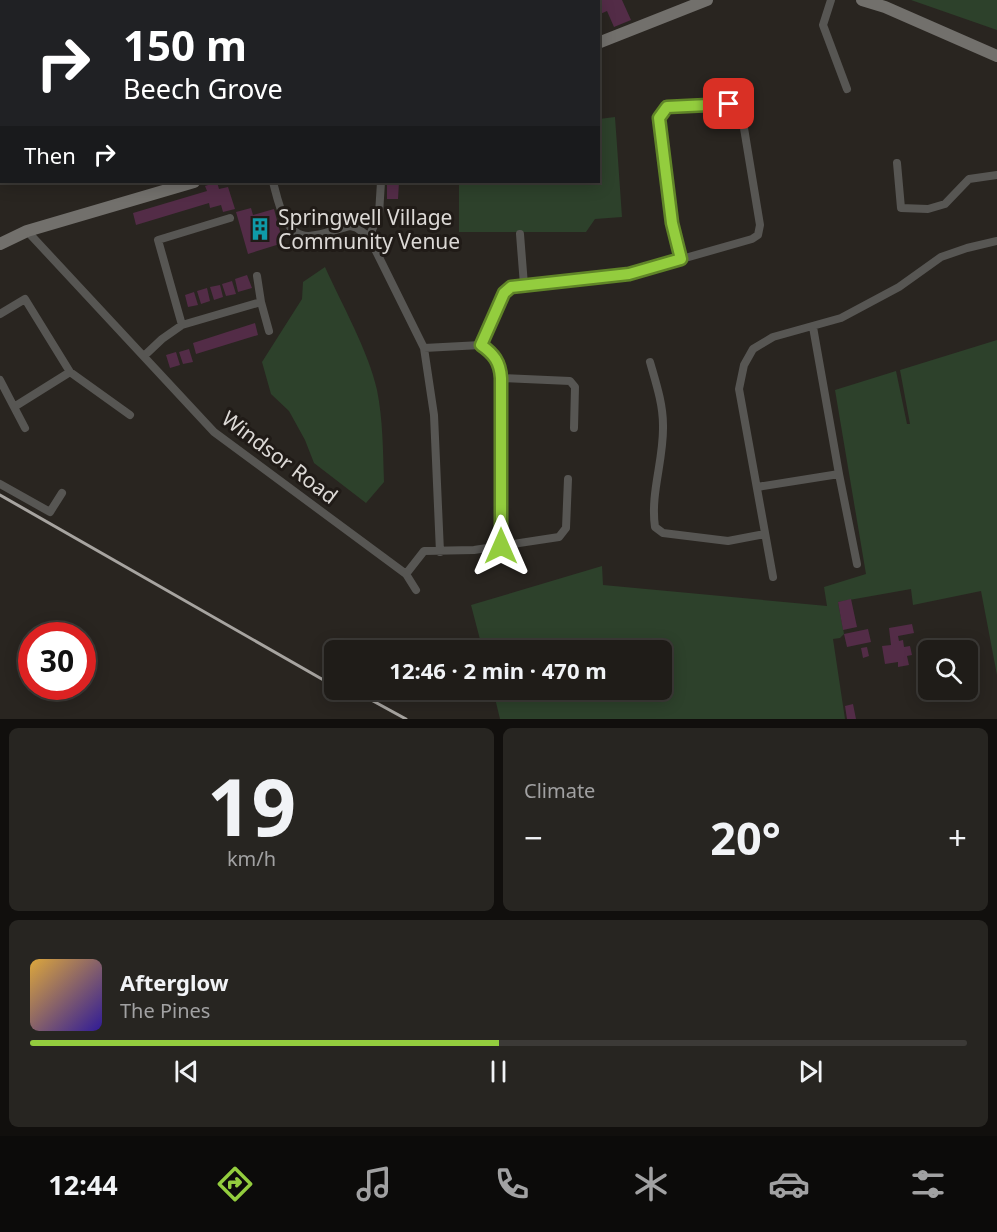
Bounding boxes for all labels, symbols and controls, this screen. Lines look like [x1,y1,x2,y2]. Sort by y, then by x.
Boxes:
text: 150 m [123,16,247,73]
icon: right [24,24,102,102]
text: Beech Grove [123,70,283,107]
pin [703,78,754,129]
icon: arrive [712,87,745,120]
icon: right [88,138,121,171]
text: Then [24,140,76,170]
place label: Springwell Village Community Venue [278,203,460,255]
building icon: Springwell Village Community Venue [247,216,273,242]
street label: Windsor Road [216,404,344,510]
position arrow [469,514,533,578]
speed limit sign: 30 [18,622,96,700]
map controls [918,640,978,700]
button: search [918,640,978,700]
text: 12:46 · 2 min · 470 m [389,655,607,685]
text: 19 [207,753,296,859]
text: Climate [524,777,595,804]
text: 20° [710,807,781,868]
text: − [524,815,543,860]
text: + [948,815,967,860]
text: km/h [227,845,276,872]
text: Afterglow [120,967,229,997]
text: The Pines [120,997,210,1024]
icon: previous [170,1055,203,1088]
icon: pause [482,1055,515,1088]
icon: next [794,1055,827,1088]
icon: directions [214,1163,256,1205]
icon: music [353,1163,395,1205]
icon: phone [491,1163,533,1205]
icon: climate [630,1163,672,1205]
icon: car [768,1163,810,1205]
icon: filters [907,1163,949,1205]
text: 12:44 [48,1166,118,1203]

